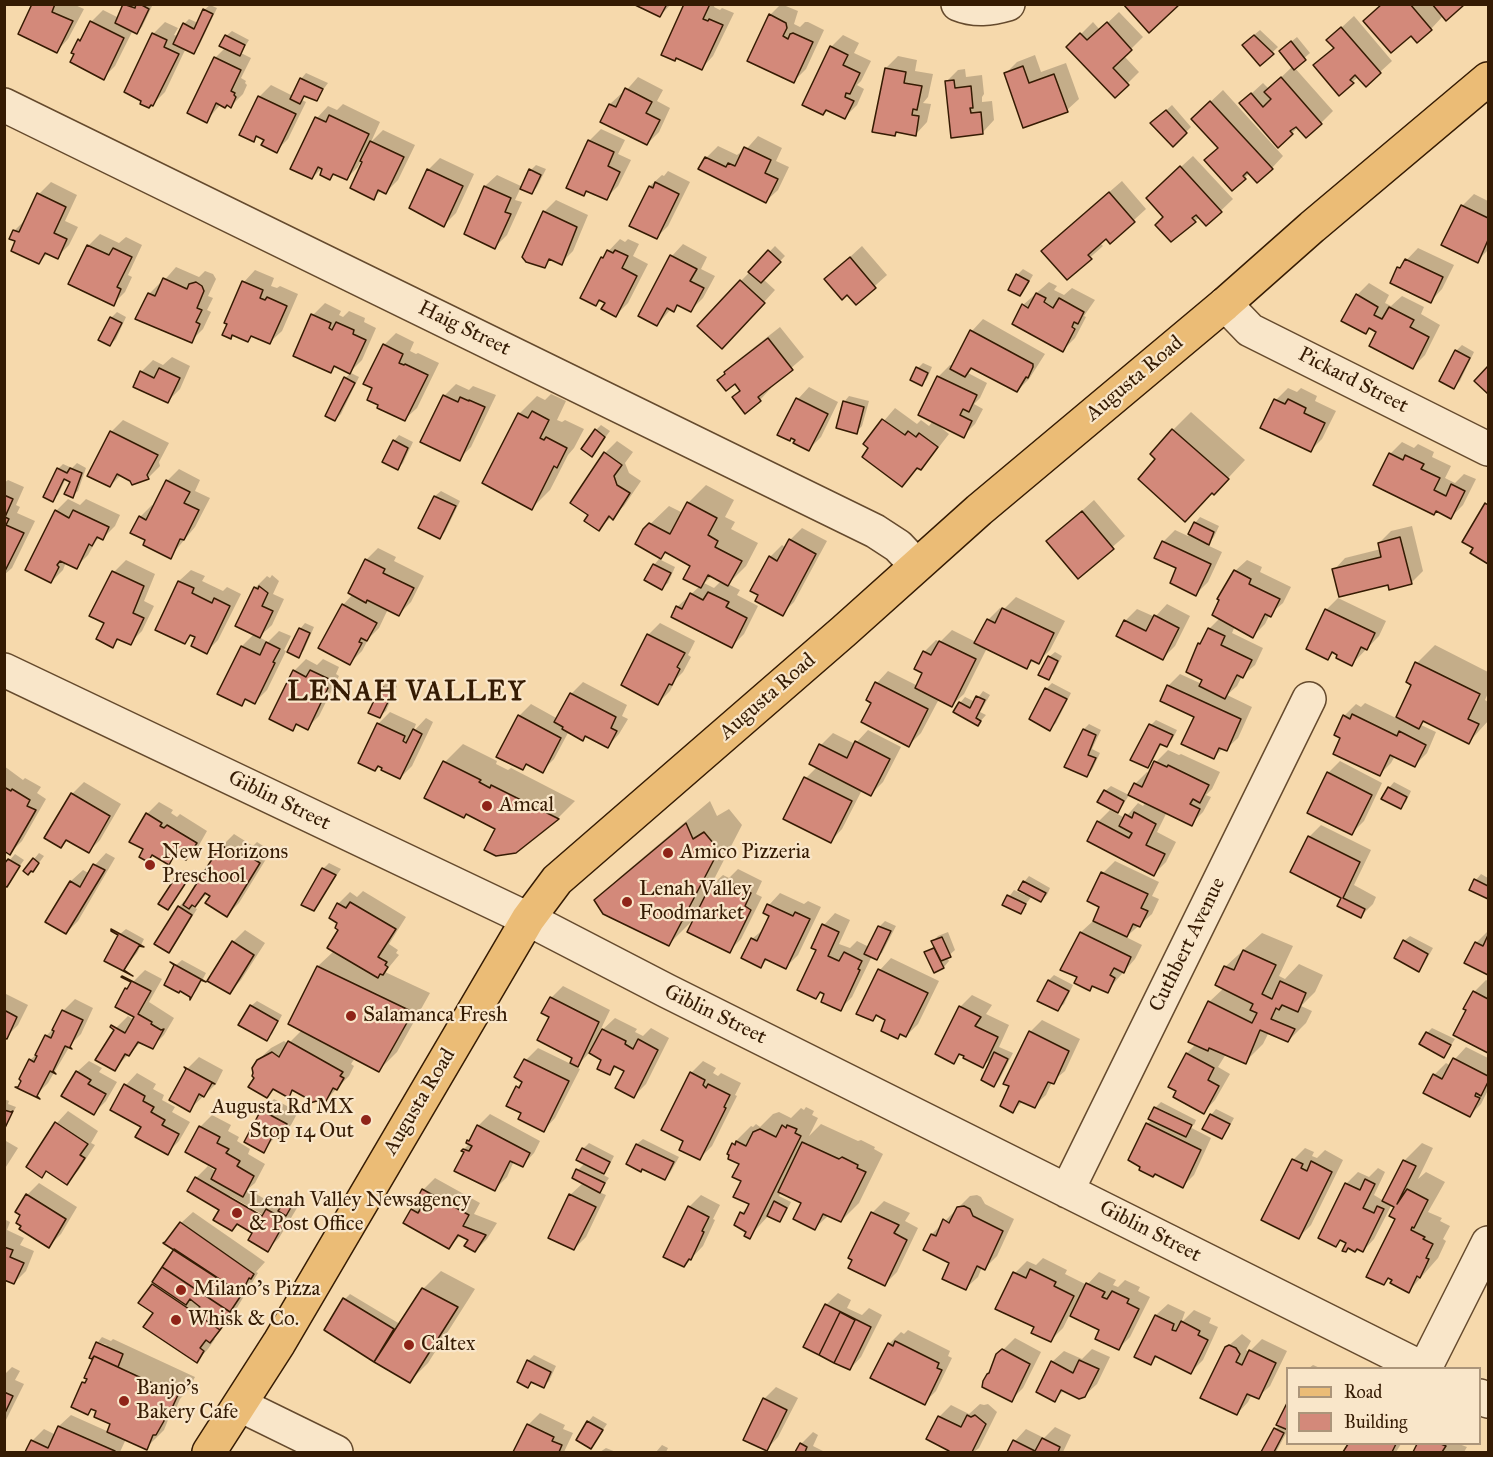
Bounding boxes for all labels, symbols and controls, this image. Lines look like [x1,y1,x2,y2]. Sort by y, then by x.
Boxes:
street label: Haig Street [414,296,514,362]
street label: Augusta Road [1081,331,1189,427]
street label: Pickard Street [1294,342,1412,420]
street label: Augusta Road [715,648,821,746]
district label: LENAH VALLEY [288,677,526,709]
street label: Giblin Street [224,765,334,837]
place label: Amcal [499,793,554,819]
marker: Amcal [480,799,494,813]
place label: New Horizons Preschool [162,840,288,890]
place label: Amico Pizzeria [680,840,810,866]
marker: Amico Pizzeria [661,846,675,860]
marker: New Horizons Preschool [143,858,157,872]
street label: Cuthbert Avenue [1145,874,1231,1016]
place label: Lenah Valley Foodmarket [639,877,751,927]
marker: Lenah Valley Foodmarket [620,895,634,909]
street label: Giblin Street [660,979,770,1051]
place label: Salamanca Fresh [363,1003,508,1029]
marker: Salamanca Fresh [344,1009,358,1023]
street label: Augusta Road [378,1044,462,1160]
place label: Augusta Rd MX Stop 14 Out [212,1095,354,1145]
marker: Augusta Rd MX Stop 14 Out [359,1113,373,1127]
place label: Lenah Valley Newsagency & Post Office [249,1188,471,1238]
street label: Giblin Street [1095,1196,1205,1268]
marker: Lenah Valley Newsagency & Post Office [230,1206,244,1220]
place label: Milano's Pizza [193,1277,320,1303]
marker: Milano's Pizza [174,1283,188,1297]
place label: Whisk & Co. [188,1307,299,1333]
marker: Whisk & Co. [169,1313,183,1327]
place label: Caltex [421,1332,475,1358]
marker: Caltex [402,1338,416,1352]
legend [1286,1367,1481,1445]
place label: Banjo's Bakery Cafe [136,1376,238,1426]
text: Road [1344,1381,1382,1403]
marker: Banjo's Bakery Cafe [117,1394,131,1408]
text: Building [1344,1411,1407,1433]

